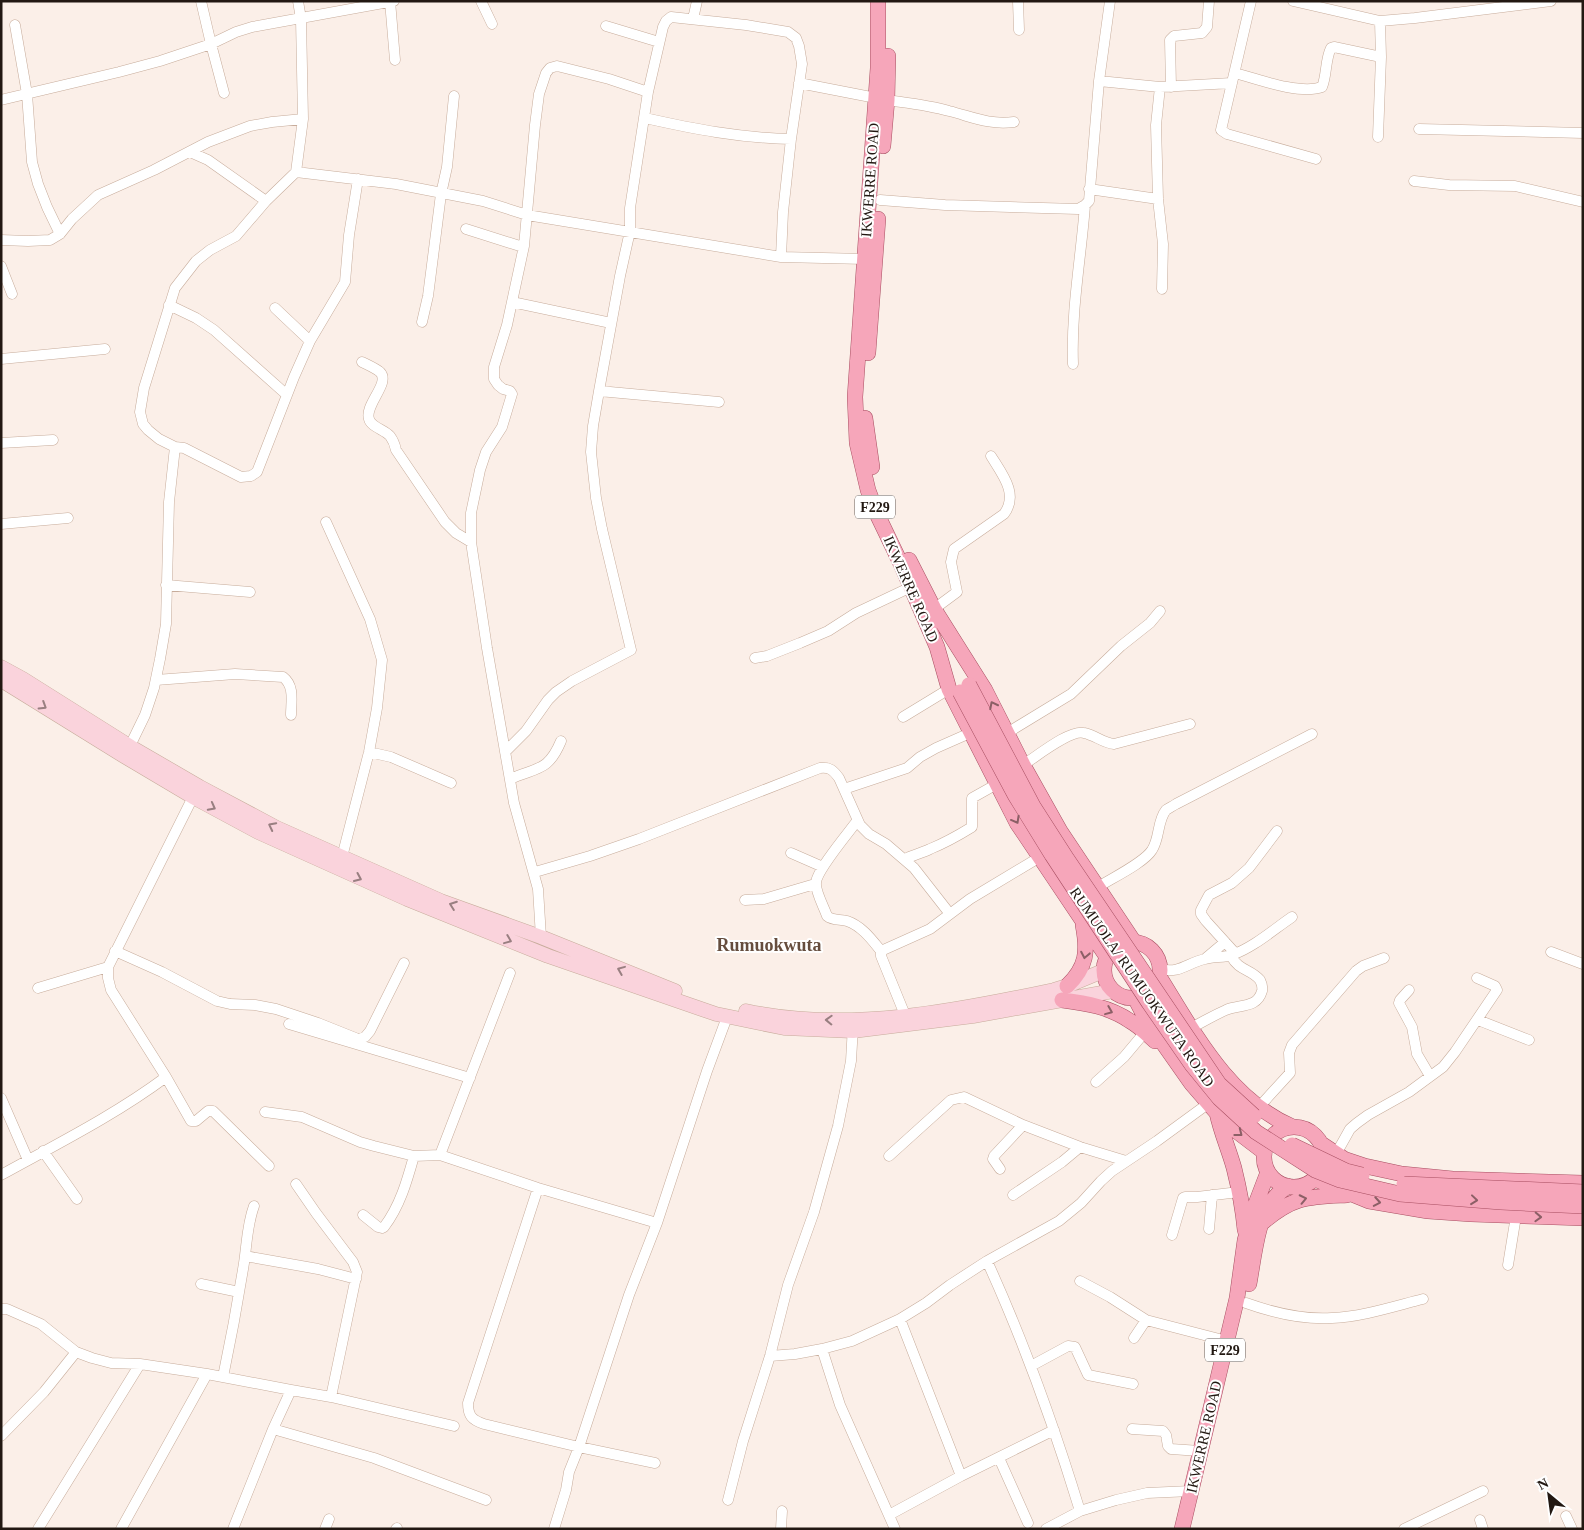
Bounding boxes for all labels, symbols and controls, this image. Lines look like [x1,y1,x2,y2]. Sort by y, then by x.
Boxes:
street label: IKWERRE ROAD [858,122,882,238]
road number: F229 [855,496,895,518]
street label: IKWERRE ROAD [880,533,942,645]
one-way arrow [37,700,46,709]
one-way arrow [989,701,999,710]
one-way arrow [207,801,216,811]
one-way arrow [1010,815,1020,824]
one-way arrow [269,822,278,832]
one-way arrow [353,872,362,882]
street label: RUMUOLA/ RUMUOKWUTA ROAD [1067,884,1217,1090]
one-way arrow [449,901,458,911]
one-way arrow [504,935,512,945]
district label: Rumuokwuta [716,935,822,955]
one-way arrow [1080,951,1090,959]
one-way arrow [617,965,626,976]
one-way arrow [1105,1005,1113,1015]
one-way arrow [824,1015,832,1025]
one-way arrow [1233,1127,1242,1135]
one-way arrow [1298,1194,1307,1205]
one-way arrow [1470,1194,1478,1205]
one-way arrow [1373,1197,1381,1207]
one-way arrow [1535,1211,1543,1222]
road number: F229 [1205,1338,1245,1362]
street label: IKWERRE ROAD [1183,1379,1225,1495]
north arrow [1524,1470,1574,1520]
text: N [1535,1475,1551,1493]

